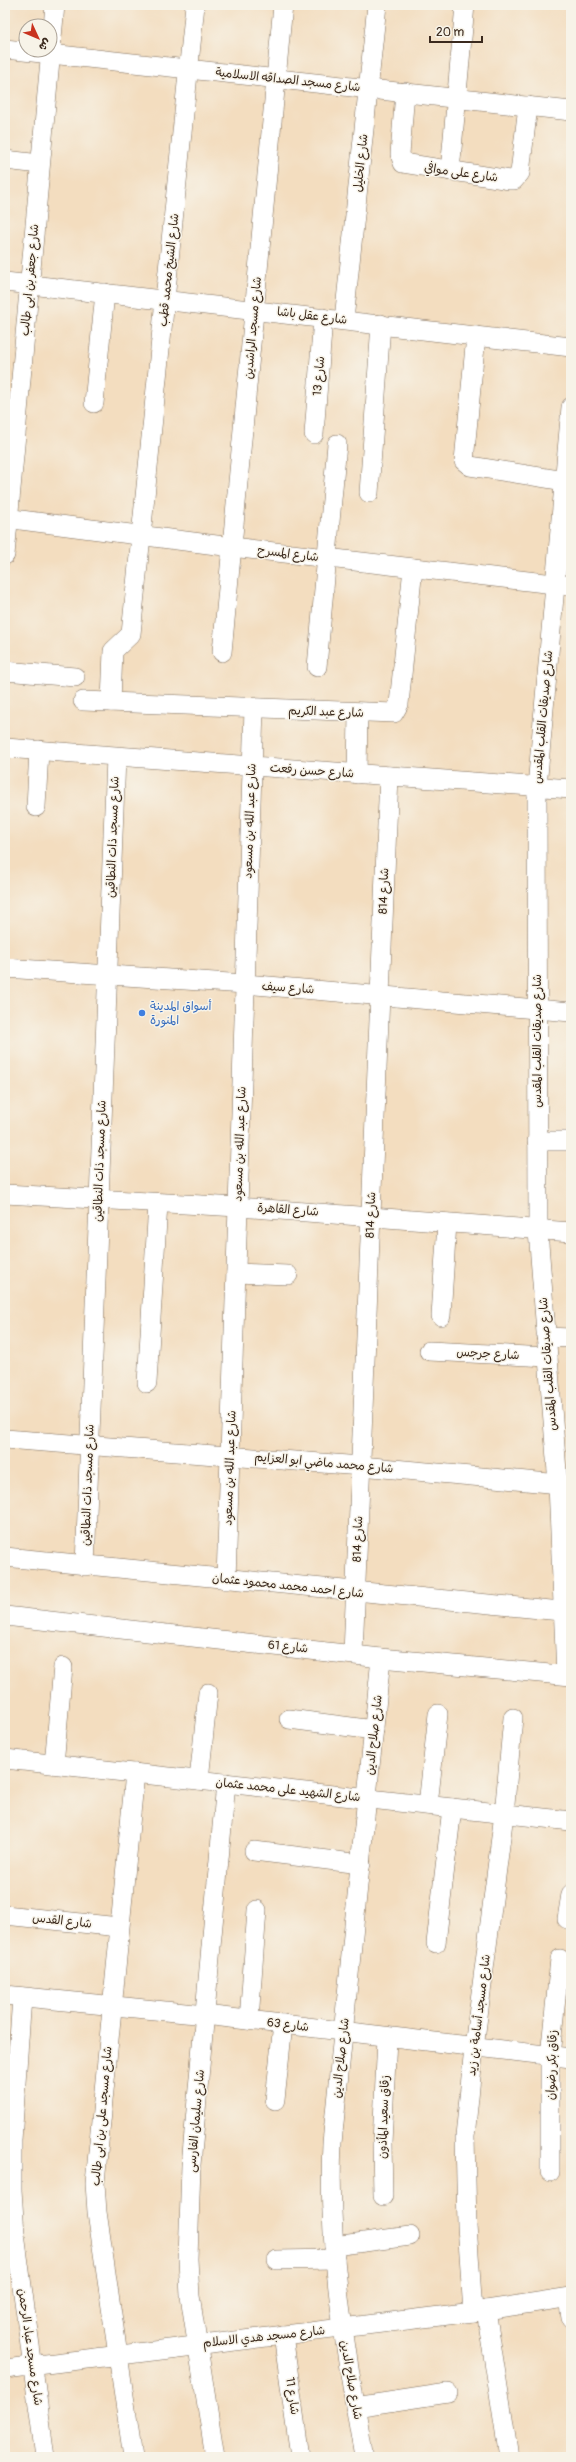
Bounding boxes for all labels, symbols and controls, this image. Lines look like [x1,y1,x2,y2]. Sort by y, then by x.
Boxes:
north arrow [18,18,58,58]
scale bar [430,18,482,44]
text: 20 m [436,25,465,40]
text: ش [36,36,54,53]
street label: شارع مسجد الصداقه الاسلامية [215,65,361,96]
street label: شارع الخليل [350,133,373,193]
street label: شارع على موافي [423,159,499,187]
street label: شارع الشيخ محمد قطب [156,212,183,328]
street label: شارع جعفر بن ابى طالب [18,223,43,337]
street label: شارع مسجد الراشدين [241,276,266,380]
street label: شارع عقل باشا [276,304,348,329]
street label: شارع 13 [310,355,329,397]
street label: شارع المسرح [256,543,319,566]
street label: شارع صديقات القلب المقدس [530,650,557,784]
street label: شارع عبد الكريم [288,703,364,722]
street label: شارع حسن رفعت [269,761,355,782]
street label: شارع عبد الله بن مسعود [240,763,261,879]
street label: شارع مسجد ذات النطاقين [103,776,124,898]
street label: شارع 814 [376,868,393,914]
street label: شارع صديقات القلب المقدس [530,974,546,1108]
street label: شارع سيف [261,979,315,998]
place label: أسواق المدينة المنورة [150,999,212,1028]
marker: أسواق المدينة المنورة [137,1008,147,1018]
street label: شارع عبد الله بن مسعود [230,1086,251,1202]
street label: شارع مسجد ذات النطاقين [90,1100,111,1222]
street label: شارع 814 [363,1192,380,1238]
street label: شارع القاهرة [257,1200,319,1221]
street label: شارع صديقات القلب المقدس [536,1297,561,1431]
street label: شارع جرجس [456,1345,520,1364]
street label: شارع عبد الله بن مسعود [220,1410,241,1526]
street label: شارع مسجد ذات النطاقين [78,1424,99,1546]
street label: شارع محمد ماضي ابو العزايم [254,1449,394,1480]
street label: شارع 814 [350,1516,367,1562]
street label: شارع احمد محمد محمود عثمان [211,1571,365,1602]
street label: شارع 61 [267,1637,309,1658]
street label: شارع صلاح الدين [362,1694,387,1776]
street label: شارع الشهيد على محمد عثمان [215,1775,361,1806]
street label: شارع القدس [31,1910,93,1933]
street label: شارع مسجد أسامة بن زيد [464,1953,495,2077]
street label: شارع 63 [266,2015,310,2036]
street label: شارع صلاح الدين [329,2017,354,2099]
street label: زقاق بكر رضوان [543,2030,561,2100]
street label: شارع مسجد على بن ابى طالب [88,2045,117,2187]
street label: شارع سليمان الفارسى [184,2069,209,2173]
street label: زقاق سعيد المأذون [375,2075,393,2159]
street label: شارع مسجد عباد الرحمن [13,2288,46,2407]
street label: شارع مسجد هدي الاسلام [202,2323,326,2352]
street label: شارع صلاح الدين [336,2339,365,2421]
street label: شارع 11 [281,2376,302,2416]

